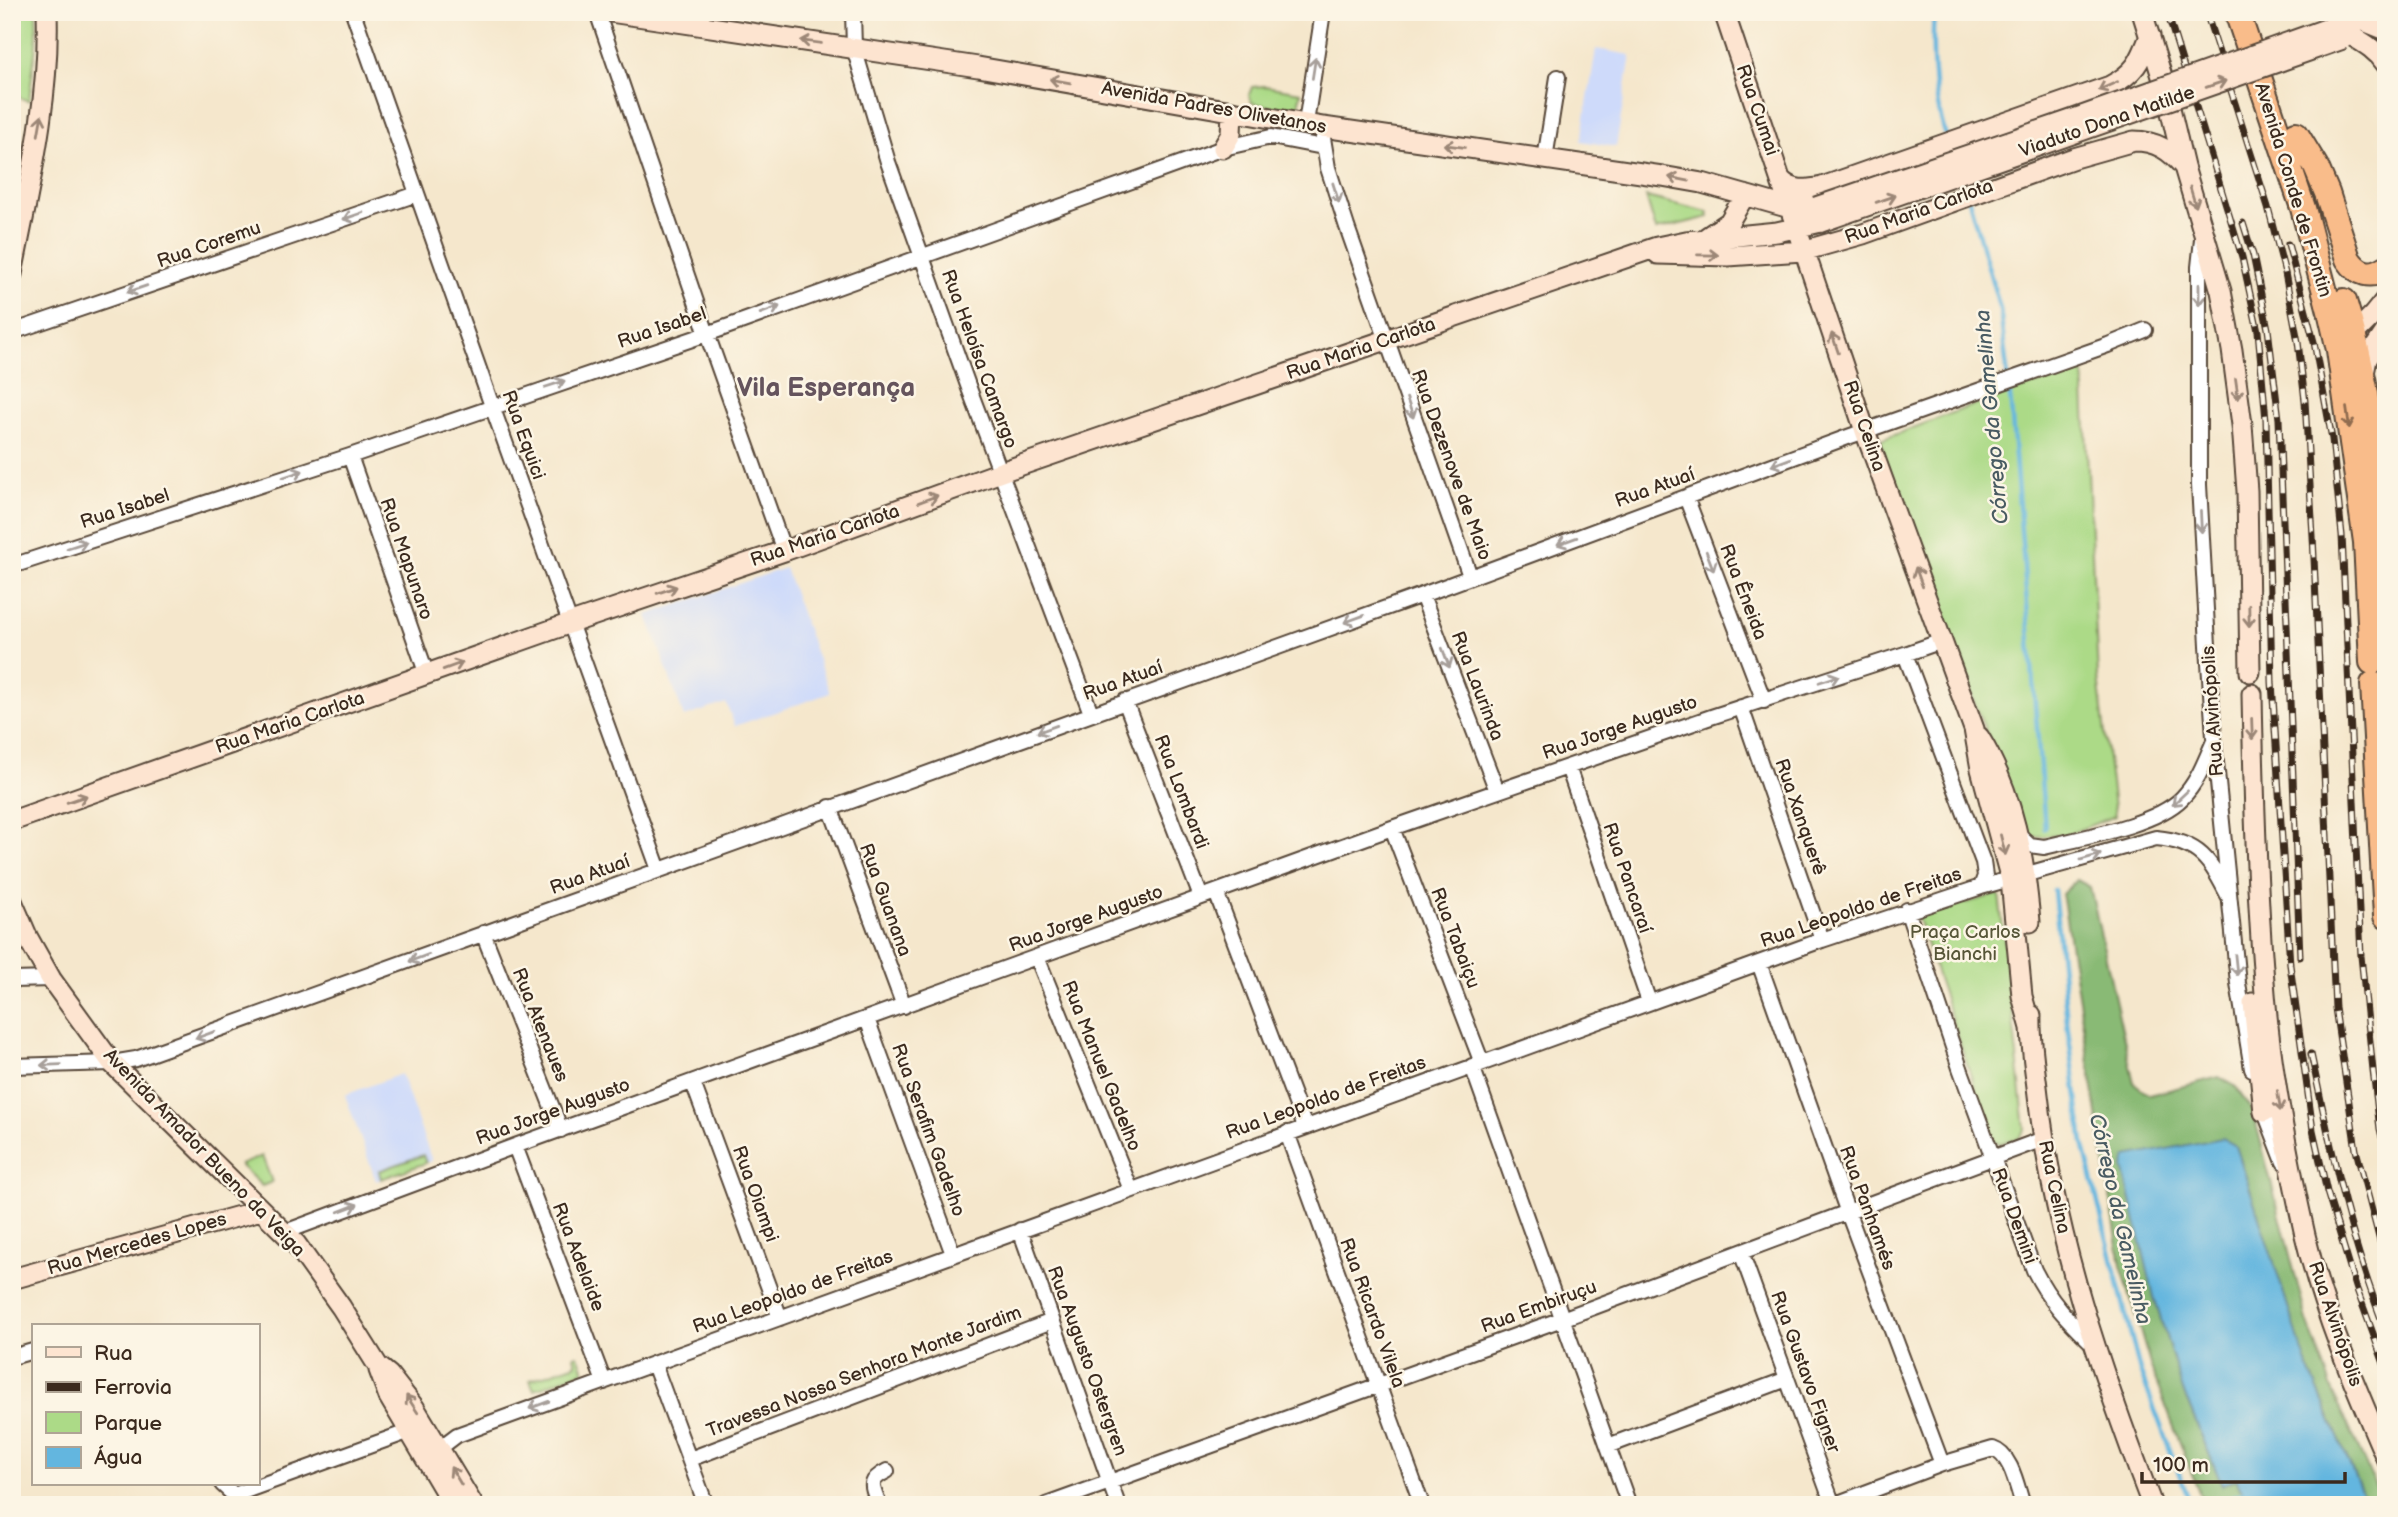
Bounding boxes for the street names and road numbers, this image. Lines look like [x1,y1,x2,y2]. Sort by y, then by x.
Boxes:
street label: Rua Cumai [1731,61,1783,159]
street label: Avenida Padres Olivetanos [1100,77,1328,139]
street label: Avenida Conde de Frontin [2249,80,2337,300]
street label: Viaduto Dona Matilde [2016,81,2198,163]
street label: Rua Maria Carlota [1842,174,1996,250]
street label: Rua Coremu [154,217,264,273]
street label: Rua Heloísa Camargo [936,266,1022,452]
street label: Rua Isabel [615,302,709,354]
street label: Rua Maria Carlota [1283,313,1439,385]
street label: Rua Dezenove de Maio [1406,366,1496,564]
street label: Rua Celina [1838,377,1890,475]
street label: Rua Equici [496,387,550,483]
street label: Rua Atuaí [1612,463,1698,513]
street label: Rua Isabel [78,484,172,534]
street label: Rua Mapunaro [374,495,438,623]
street label: Rua Maria Carlota [747,500,903,572]
street label: Rua Êneida [1714,540,1773,643]
street label: Rua Laurinda [1446,628,1508,744]
street label: Rua Alvinópolis [2197,645,2229,777]
street label: Rua Atuaí [1080,656,1166,706]
street label: Rua Maria Carlota [212,687,368,759]
street label: Rua Jorge Augusto [1540,691,1700,765]
street label: Rua Lombardi [1149,732,1213,852]
street label: Rua Xanquerê [1769,756,1831,878]
street label: Rua Pancaraí [1597,820,1657,937]
street label: Rua Guanana [854,840,916,960]
street label: Rua Atuaí [547,850,633,900]
street label: Rua Leopoldo de Freitas [1757,863,1965,953]
street label: Rua Jorge Augusto [1006,880,1166,958]
street label: Rua Tabaiçu [1425,884,1485,992]
street label: Rua Atenaues [507,965,573,1085]
street label: Rua Manuel Gadelho [1056,977,1146,1155]
street label: Rua Serafim Gadelho [886,1040,970,1220]
street label: Avenida Amador Bueno da Veiga [98,1044,310,1262]
street label: Rua Leopoldo de Freitas [1223,1051,1429,1145]
street label: Rua Jorge Augusto [473,1073,633,1151]
street label: Rua Celina [2033,1138,2075,1236]
street label: Rua Oiampi [727,1143,783,1245]
street label: Rua Panhamés [1834,1143,1900,1273]
street label: Rua Demini [1986,1165,2042,1267]
street label: Rua Adelaide [547,1199,609,1315]
street label: Rua Mercedes Lopes [45,1207,229,1281]
street label: Rua Ricardo Vilela [1334,1235,1410,1391]
street label: Rua Leopoldo de Freitas [690,1245,896,1339]
street label: Rua Alvinópolis [2303,1258,2367,1390]
street label: Rua Augusto Ostergren [1042,1263,1132,1459]
street label: Rua Embiruçu [1478,1275,1600,1339]
street label: Rua Gustavo Figner [1765,1288,1845,1457]
street label: Travessa Nossa Senhora Monte Jardim [703,1301,1025,1443]

